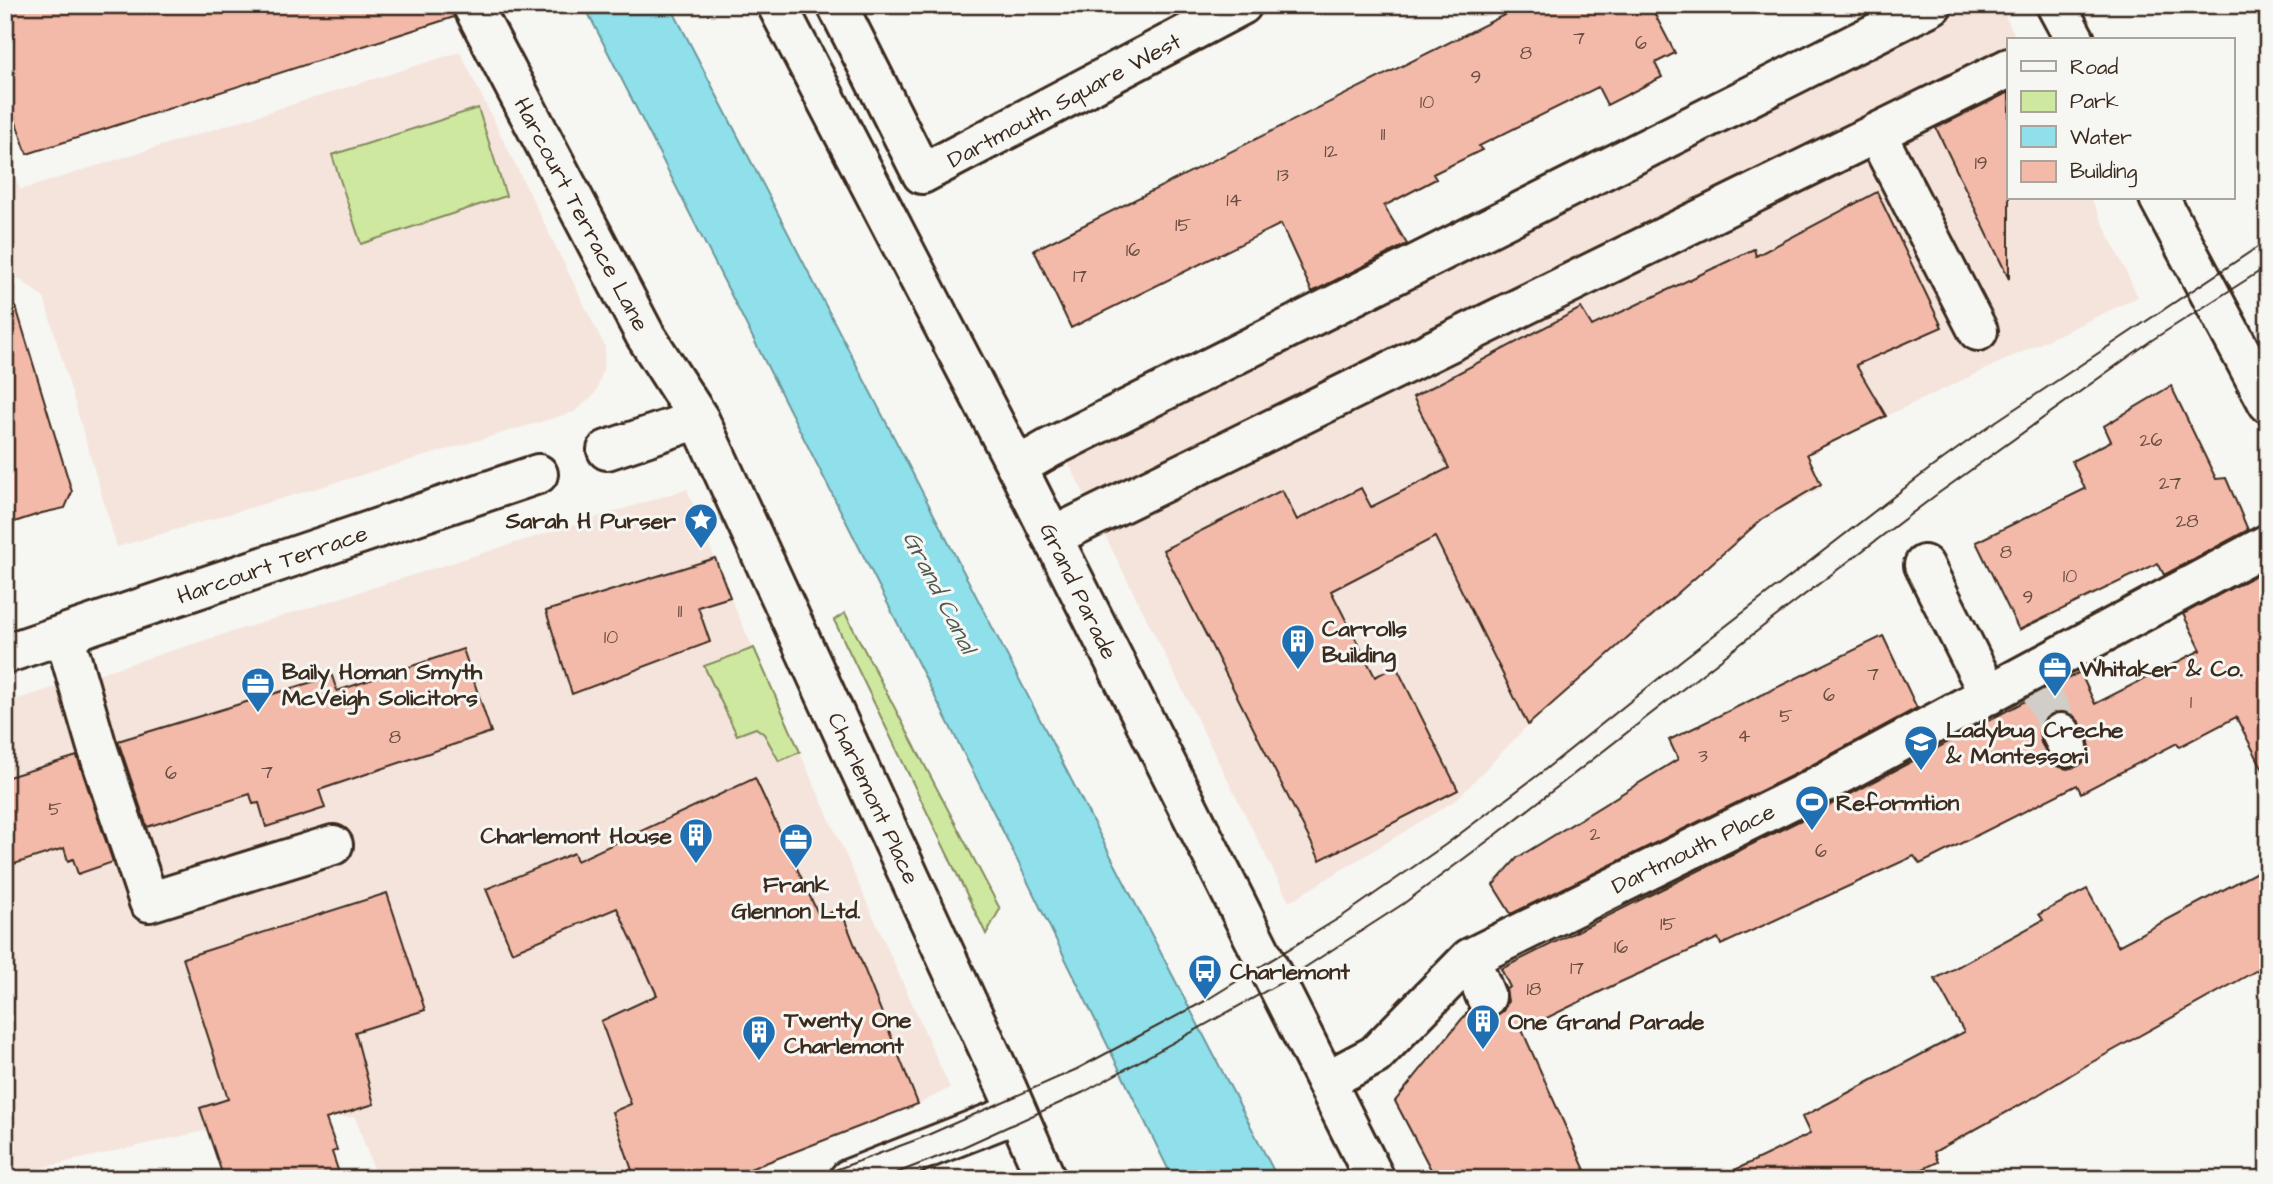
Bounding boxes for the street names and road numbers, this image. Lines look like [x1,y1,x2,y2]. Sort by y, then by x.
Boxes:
street label: Dartmouth Square West [942,25,1187,176]
street label: Harcourt Terrace Lane [506,92,656,337]
street label: Harcourt Terrace [173,517,372,613]
street label: Grand Parade [1031,518,1125,665]
street label: Charlemont Place [819,707,927,889]
street label: Dartmouth Place [1606,795,1780,902]

